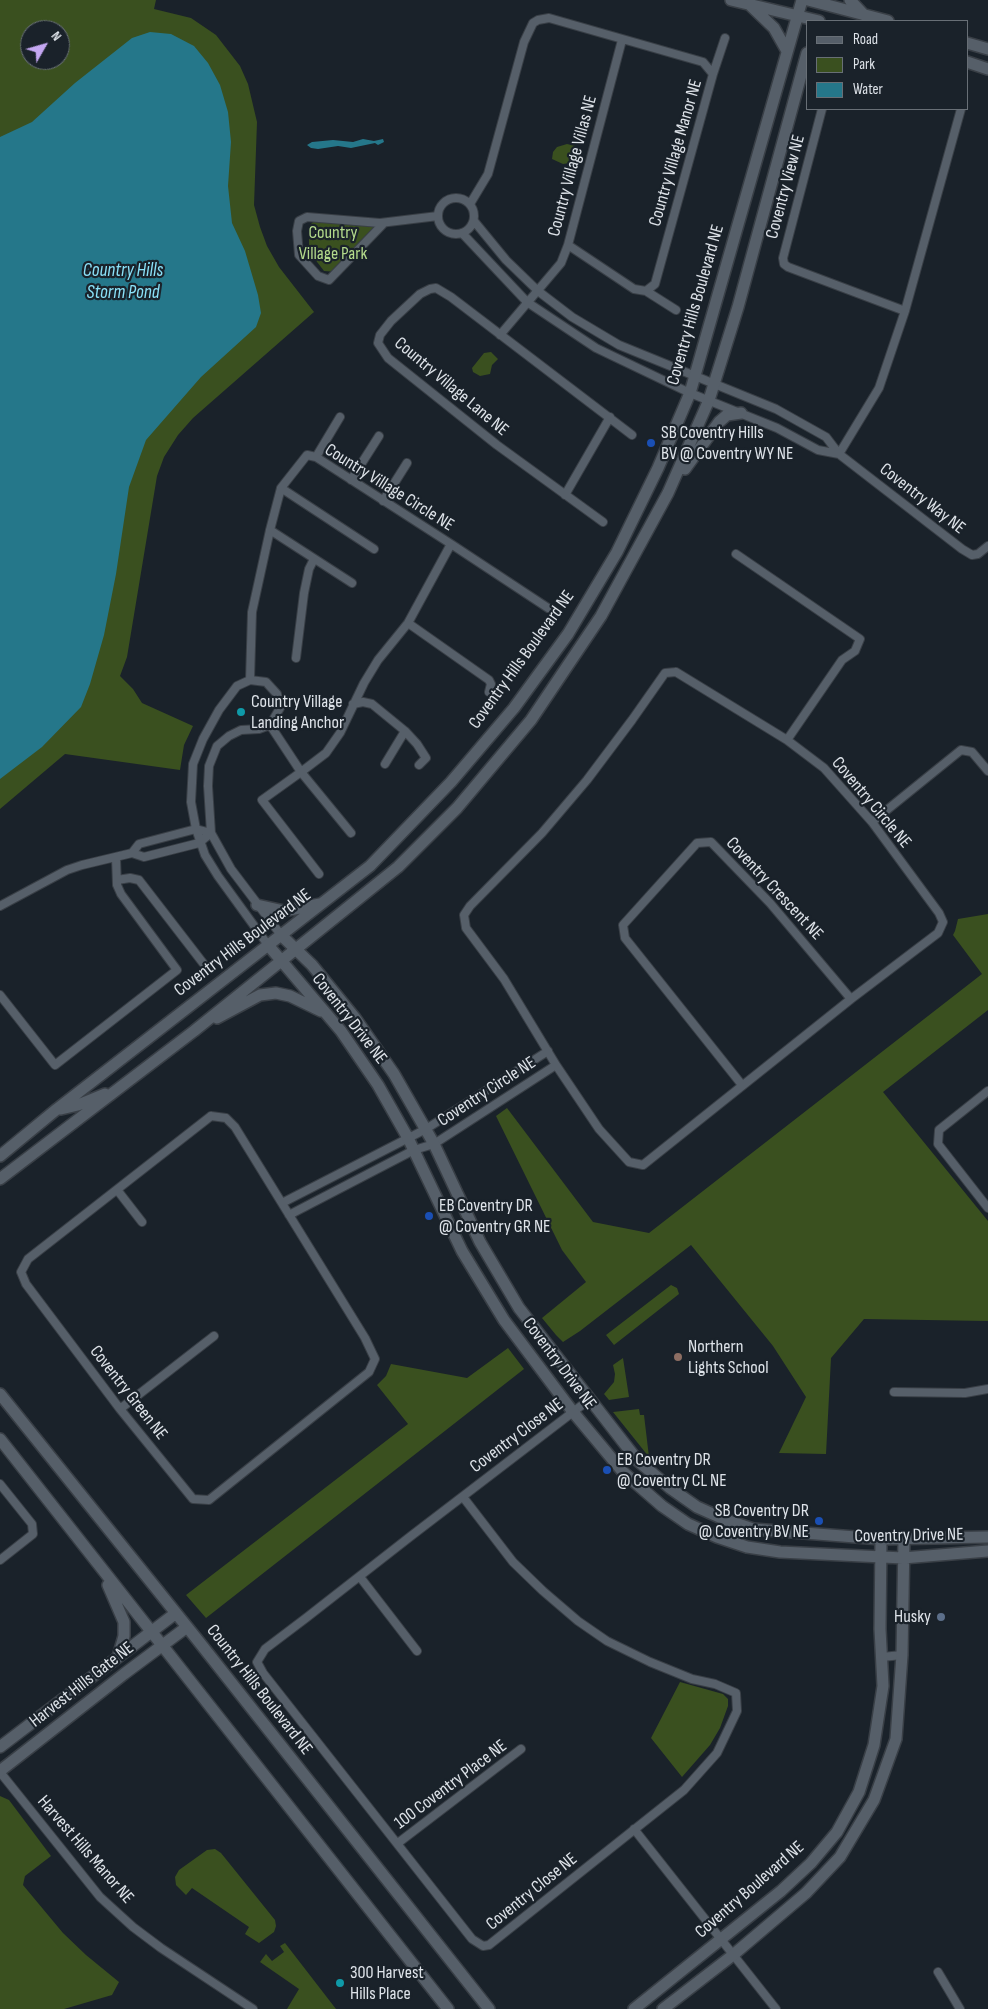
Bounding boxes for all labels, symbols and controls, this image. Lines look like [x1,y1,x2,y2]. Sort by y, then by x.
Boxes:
north arrow [20,20,70,70]
legend [806,20,968,110]
text: N [47,28,65,44]
text: Road [853,30,878,49]
text: Park [853,55,875,74]
street label: Country Village Manor NE [645,77,707,229]
text: Water [853,80,883,99]
street label: Country Village Villas NE [544,93,602,239]
street label: Coventry View NE [762,133,810,241]
park label: Country Village Park [299,222,367,264]
street label: Coventry Hills Boulevard NE [663,222,729,388]
water label: Country Hills Storm Pond [83,260,163,304]
street label: Country Village Lane NE [390,333,512,441]
place label: SB Coventry Hills BV @ Coventry WY NE [661,422,793,464]
marker: SB Coventry Hills BV @ Coventry WY NE [645,437,657,449]
street label: Country Village Circle NE [320,439,458,537]
street label: Coventry Way NE [875,459,969,539]
street label: Coventry Hills Boulevard NE [465,587,579,733]
place label: Country Village Landing Anchor [251,691,344,734]
marker: Country Village Landing Anchor [235,706,247,718]
street label: Coventry Circle NE [827,753,915,853]
street label: Coventry Crescent NE [721,833,827,945]
street label: Coventry Hills Boulevard NE [170,884,316,1002]
street label: Coventry Drive NE [307,969,391,1069]
street label: Coventry Circle NE [434,1052,540,1132]
place label: EB Coventry DR @ Coventry GR NE [439,1195,550,1238]
marker: EB Coventry DR @ Coventry GR NE [423,1210,435,1222]
street label: Coventry Drive NE [517,1314,601,1414]
place label: Northern Lights School [688,1336,769,1378]
street label: Coventry Green NE [84,1341,172,1445]
marker: Northern Lights School [672,1351,684,1363]
street label: Coventry Close NE [466,1394,568,1478]
place label: EB Coventry DR @ Coventry CL NE [617,1449,727,1492]
marker: EB Coventry DR @ Coventry CL NE [601,1464,613,1476]
place label: SB Coventry DR @ Coventry BV NE [699,1500,809,1542]
marker: SB Coventry DR @ Coventry BV NE [813,1515,825,1527]
street label: Coventry Drive NE [854,1524,964,1548]
place label: Husky [894,1606,931,1628]
marker: Husky [935,1611,947,1623]
street label: Country Hills Boulevard NE [201,1621,317,1759]
street label: Harvest Hills Gate NE [25,1638,139,1732]
street label: 100 Coventry Place NE [390,1736,512,1834]
street label: Harvest Hills Manor NE [32,1792,138,1908]
street label: Coventry Boulevard NE [691,1837,809,1943]
street label: Coventry Close NE [482,1849,582,1935]
place label: 300 Harvest Hills Place [350,1962,424,2005]
marker: 300 Harvest Hills Place [334,1977,346,1989]

